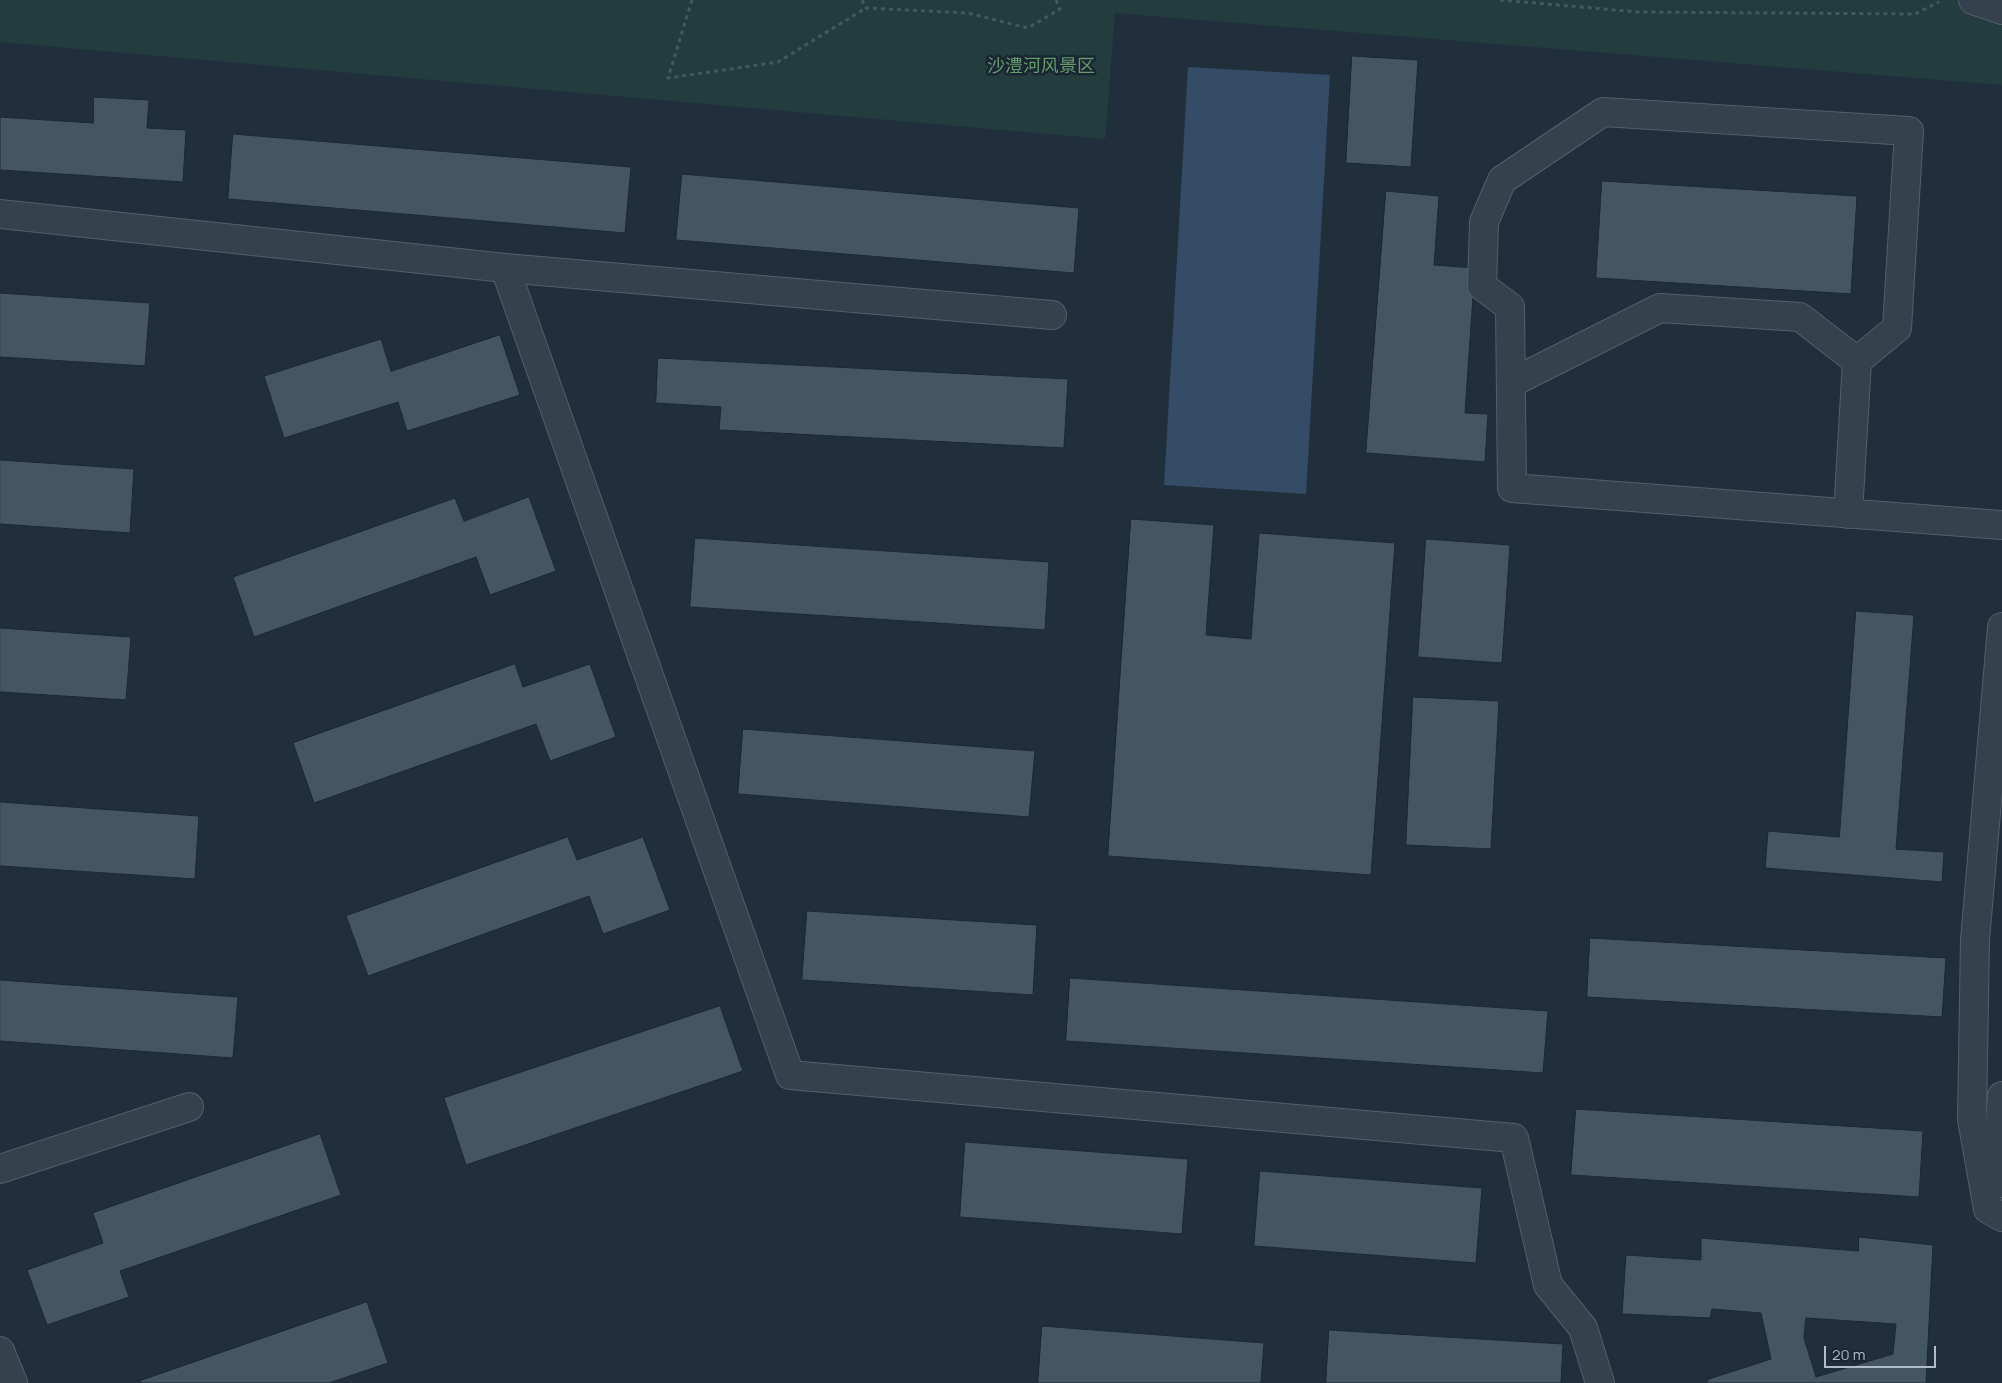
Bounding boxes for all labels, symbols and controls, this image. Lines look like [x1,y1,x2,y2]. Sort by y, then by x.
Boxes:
park label: 沙澧河风景区 [987,56,1095,78]
scale bar [1827,1336,1940,1368]
text: 20 m [1832,1344,1865,1365]

